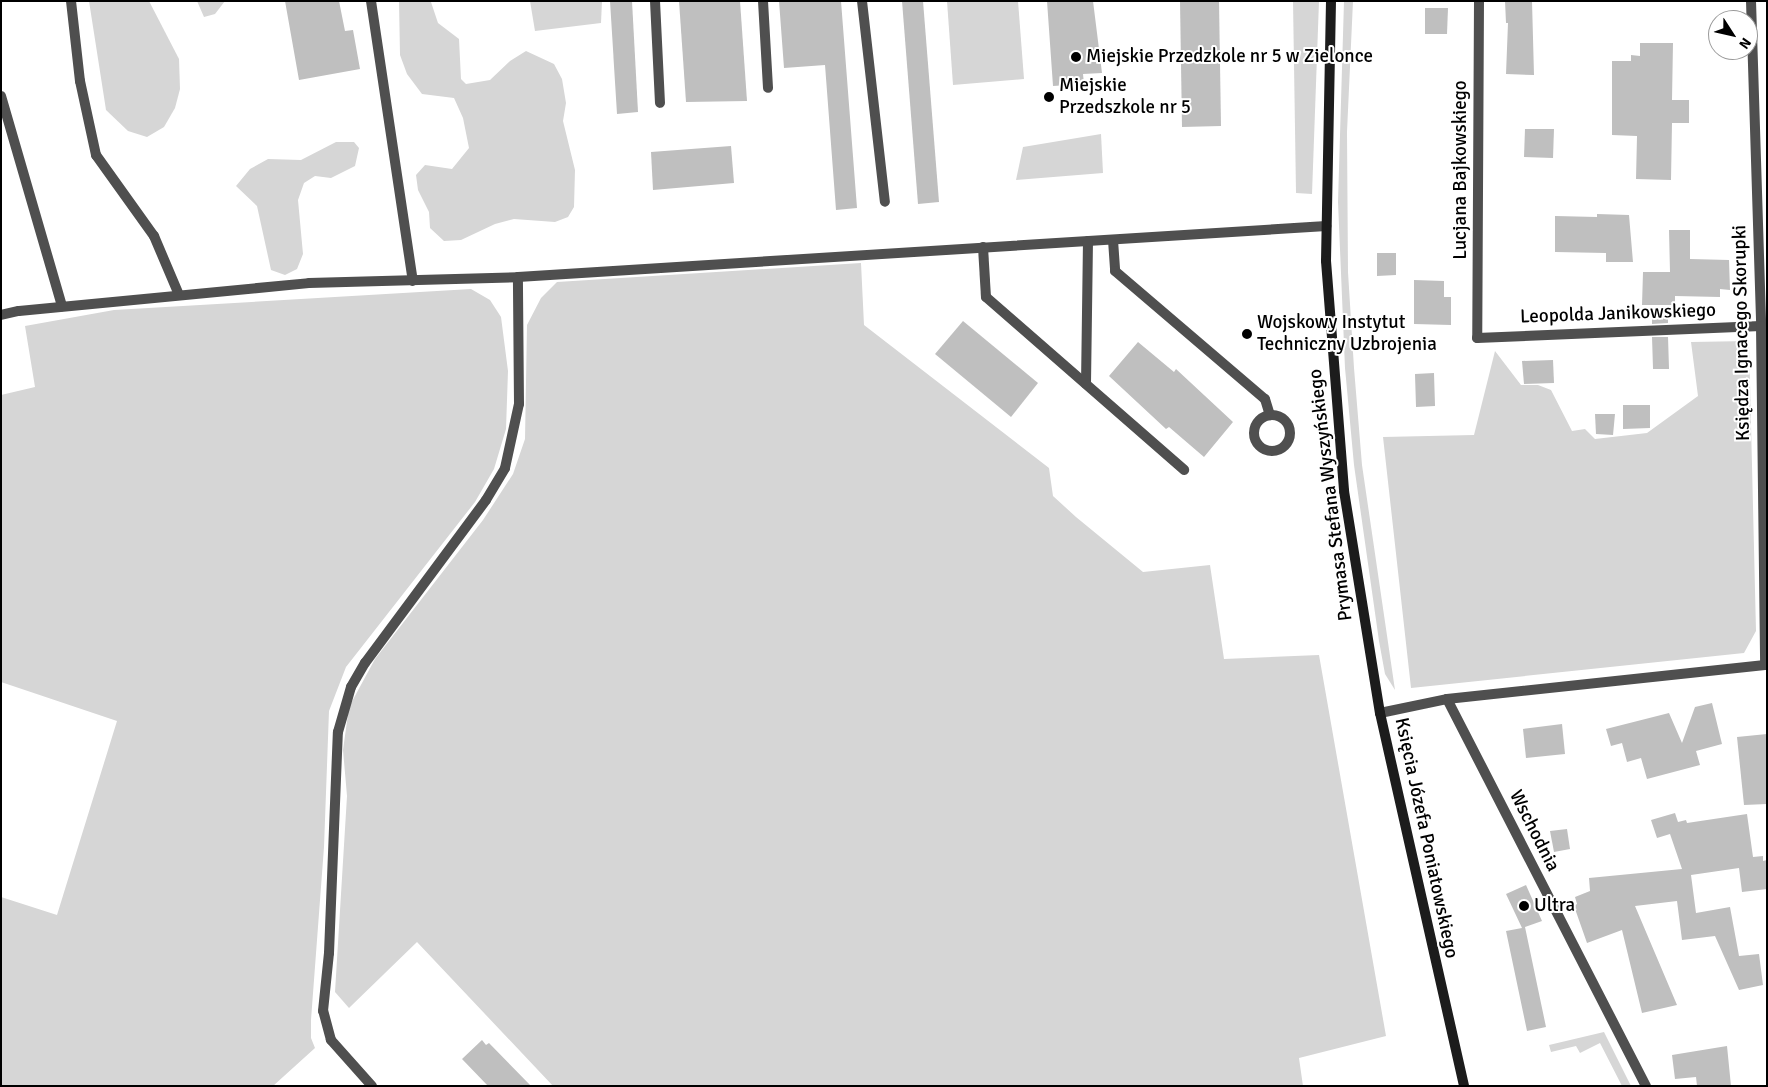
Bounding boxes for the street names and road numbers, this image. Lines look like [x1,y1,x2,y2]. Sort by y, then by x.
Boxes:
street label: Lucjana Bajkowskiego [1450,80,1472,260]
street label: Księdza Ignacego Skorupki [1729,225,1755,441]
street label: Leopolda Janikowskiego [1520,299,1716,329]
street label: Prymasa Stefana Wyszyńskiego [1304,368,1358,622]
street label: Księcia Józefa Poniatowskiego [1389,715,1463,961]
street label: Wschodnia [1504,787,1564,875]

